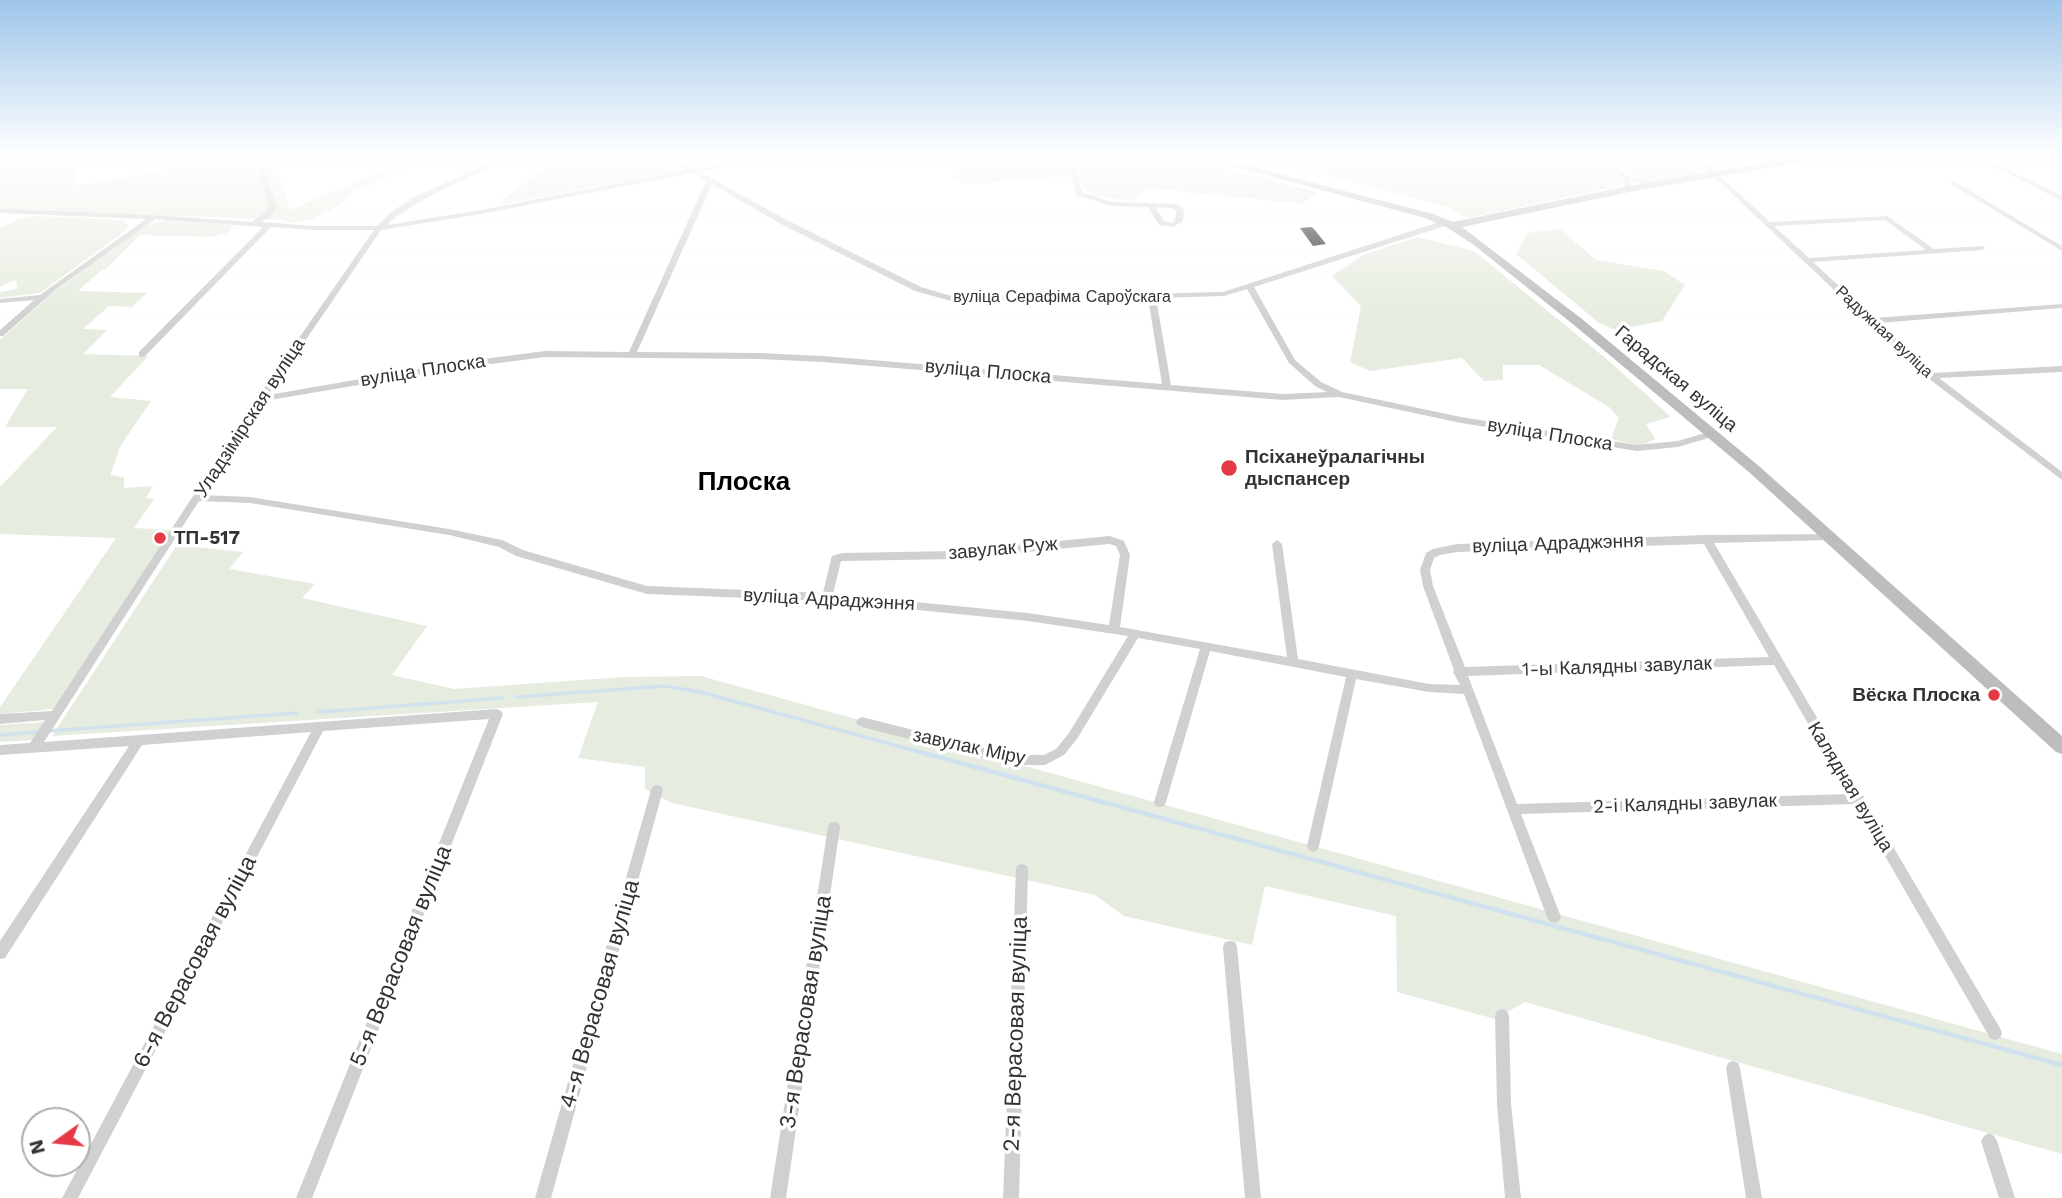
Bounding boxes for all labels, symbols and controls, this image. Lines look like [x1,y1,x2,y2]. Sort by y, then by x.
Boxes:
street label: Радужная вуліца [1831,282,1937,382]
street label: вуліца Серафіма Сароўскага [953,287,1171,307]
street label: Гарадская вуліца [1610,321,1742,437]
street label: Уладзімірская вуліца [190,334,310,502]
street label: вуліца Плоска [359,350,487,392]
street label: вуліца Плоска [924,355,1052,389]
street label: вуліца Плоска [1486,414,1614,456]
place label: Псіханеўралагічны дыспансер [1245,446,1425,490]
marker: Псіханеўралагічны дыспансер [1219,458,1239,478]
district label: Плоска [698,466,790,498]
place label: ТП-517 [174,527,240,549]
marker: ТП-517 [152,530,168,546]
street label: вуліца Адраджэння [1472,530,1644,558]
street label: завулак Руж [947,533,1059,565]
street label: вуліца Адраджэння [743,584,915,616]
street label: 1-ы Калядны завулак [1522,652,1712,682]
place label: Вёска Плоска [1852,684,1980,706]
marker: Вёска Плоска [1986,687,2002,703]
street label: Калядная вуліца [1802,718,1898,856]
street label: завулак Міру [911,724,1027,770]
street label: 2-і Калядны завулак [1593,789,1777,819]
street label: 5-я Верасовая вуліца [344,841,458,1071]
street label: 6-я Верасовая вуліца [127,851,263,1073]
street label: 4-я Верасовая вуліца [554,876,646,1112]
street label: 3-я Верасовая вуліца [774,893,838,1131]
street label: 2-я Верасовая вуліца [998,916,1034,1152]
north arrow [21,1107,91,1177]
text: N [24,1137,50,1157]

